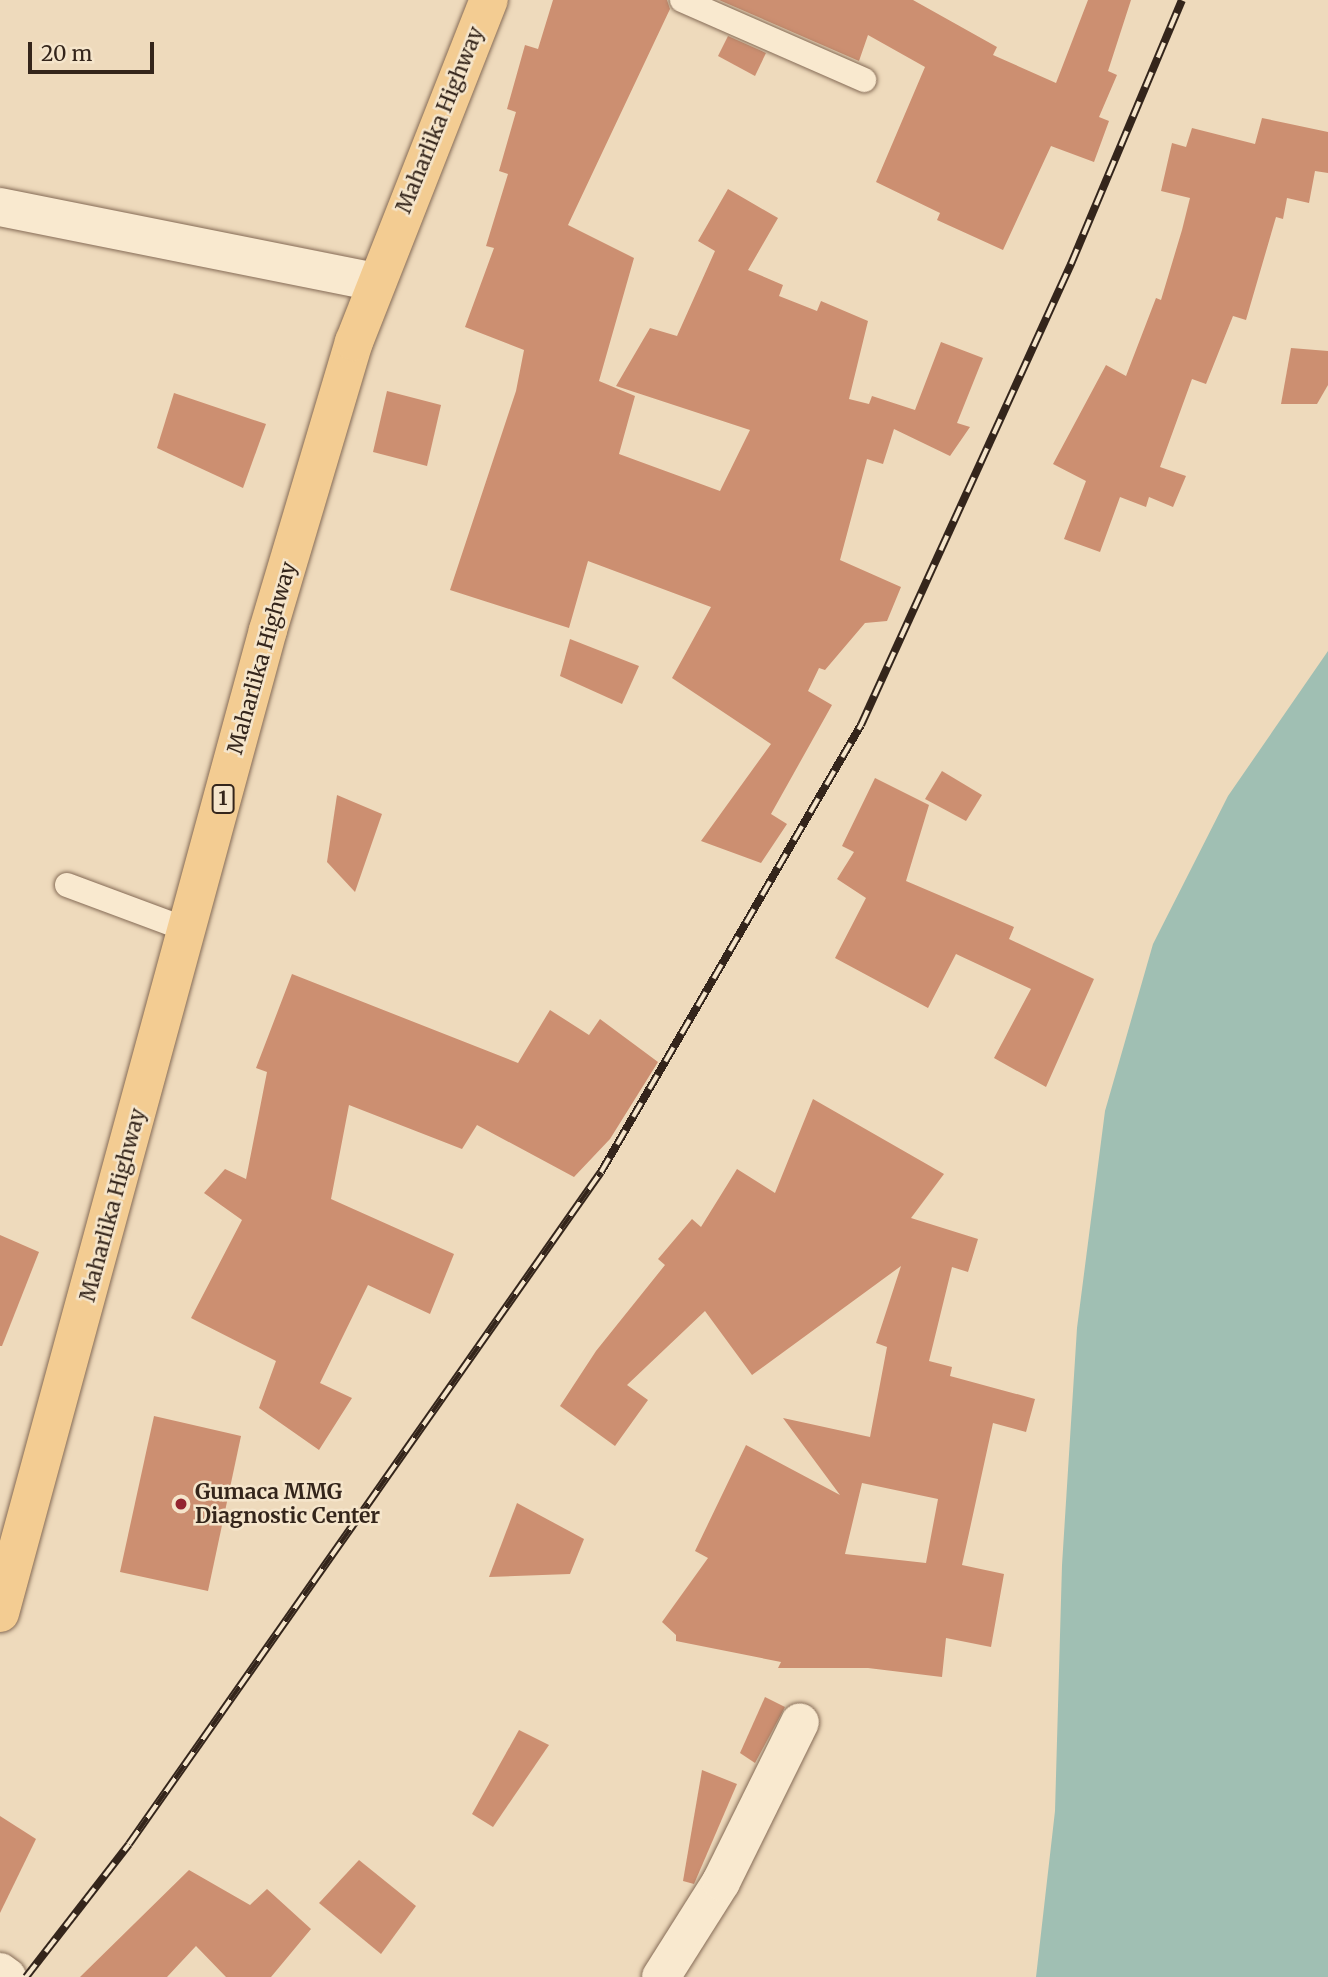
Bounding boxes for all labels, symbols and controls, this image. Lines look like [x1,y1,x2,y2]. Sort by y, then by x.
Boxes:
street label: Maharlika Highway [391,23,489,217]
scale bar [32,28,158,72]
text: 20 m [41,40,92,67]
street label: Maharlika Highway [222,559,302,757]
road number: 1 [211,784,235,814]
street label: Maharlika Highway [75,1106,151,1304]
place label: Gumaca MMG Diagnostic Center [195,1479,380,1529]
marker: Gumaca MMG Diagnostic Center [173,1496,189,1512]

